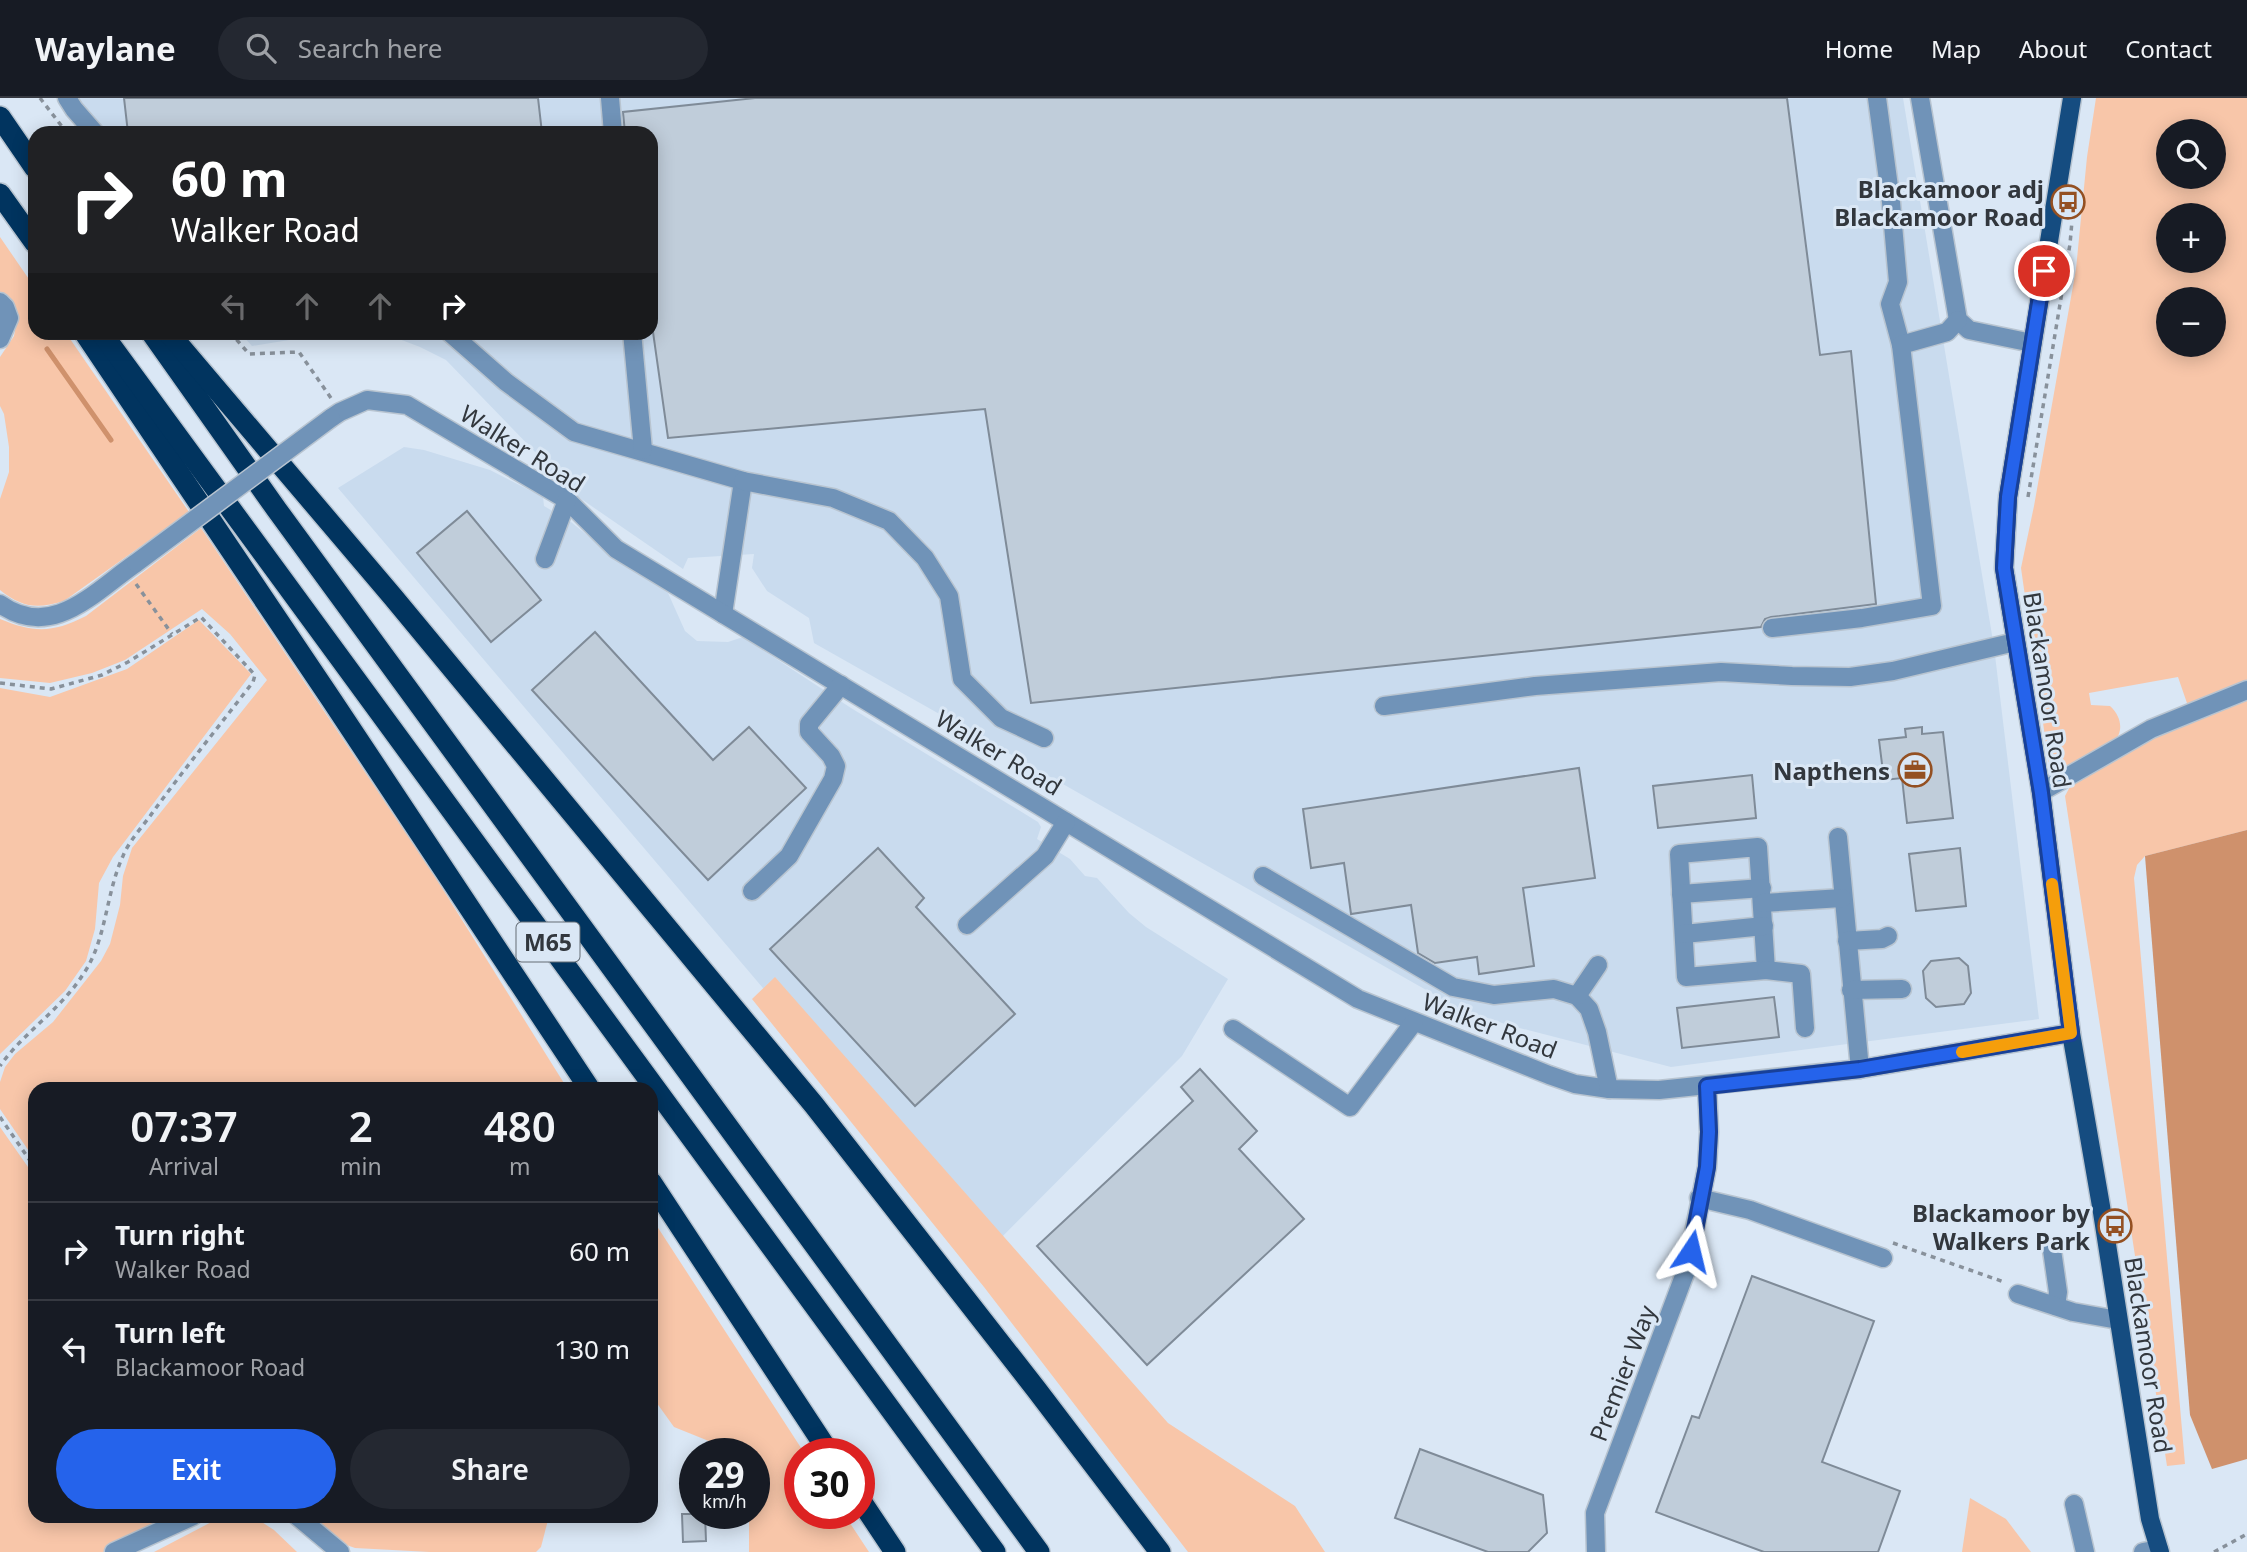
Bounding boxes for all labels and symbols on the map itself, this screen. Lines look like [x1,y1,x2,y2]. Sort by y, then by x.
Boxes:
place label: Blackamoor adj Blackamoor Road [1834,172,2044,233]
bus stop icon: Blackamoor adj Blackamoor Road [2049,183,2087,221]
pin [2014,241,2074,301]
street label: Walker Road [454,396,592,500]
street label: Blackamoor Road [2016,589,2080,791]
street label: Walker Road [930,701,1068,803]
office icon: Napthens [1896,751,1934,789]
place label: Napthens [1773,754,1890,787]
road number: M65 [516,922,580,962]
street label: Walker Road [1418,984,1562,1066]
place label: Blackamoor by Walkers Park [1912,1196,2090,1257]
bus stop icon: Blackamoor by Walkers Park [2096,1207,2134,1245]
position arrow [1654,1214,1728,1288]
street label: Blackamoor Road [2117,1254,2181,1456]
street label: Premier Way [1581,1299,1663,1446]
speed limit sign: 30 [784,1438,875,1529]

